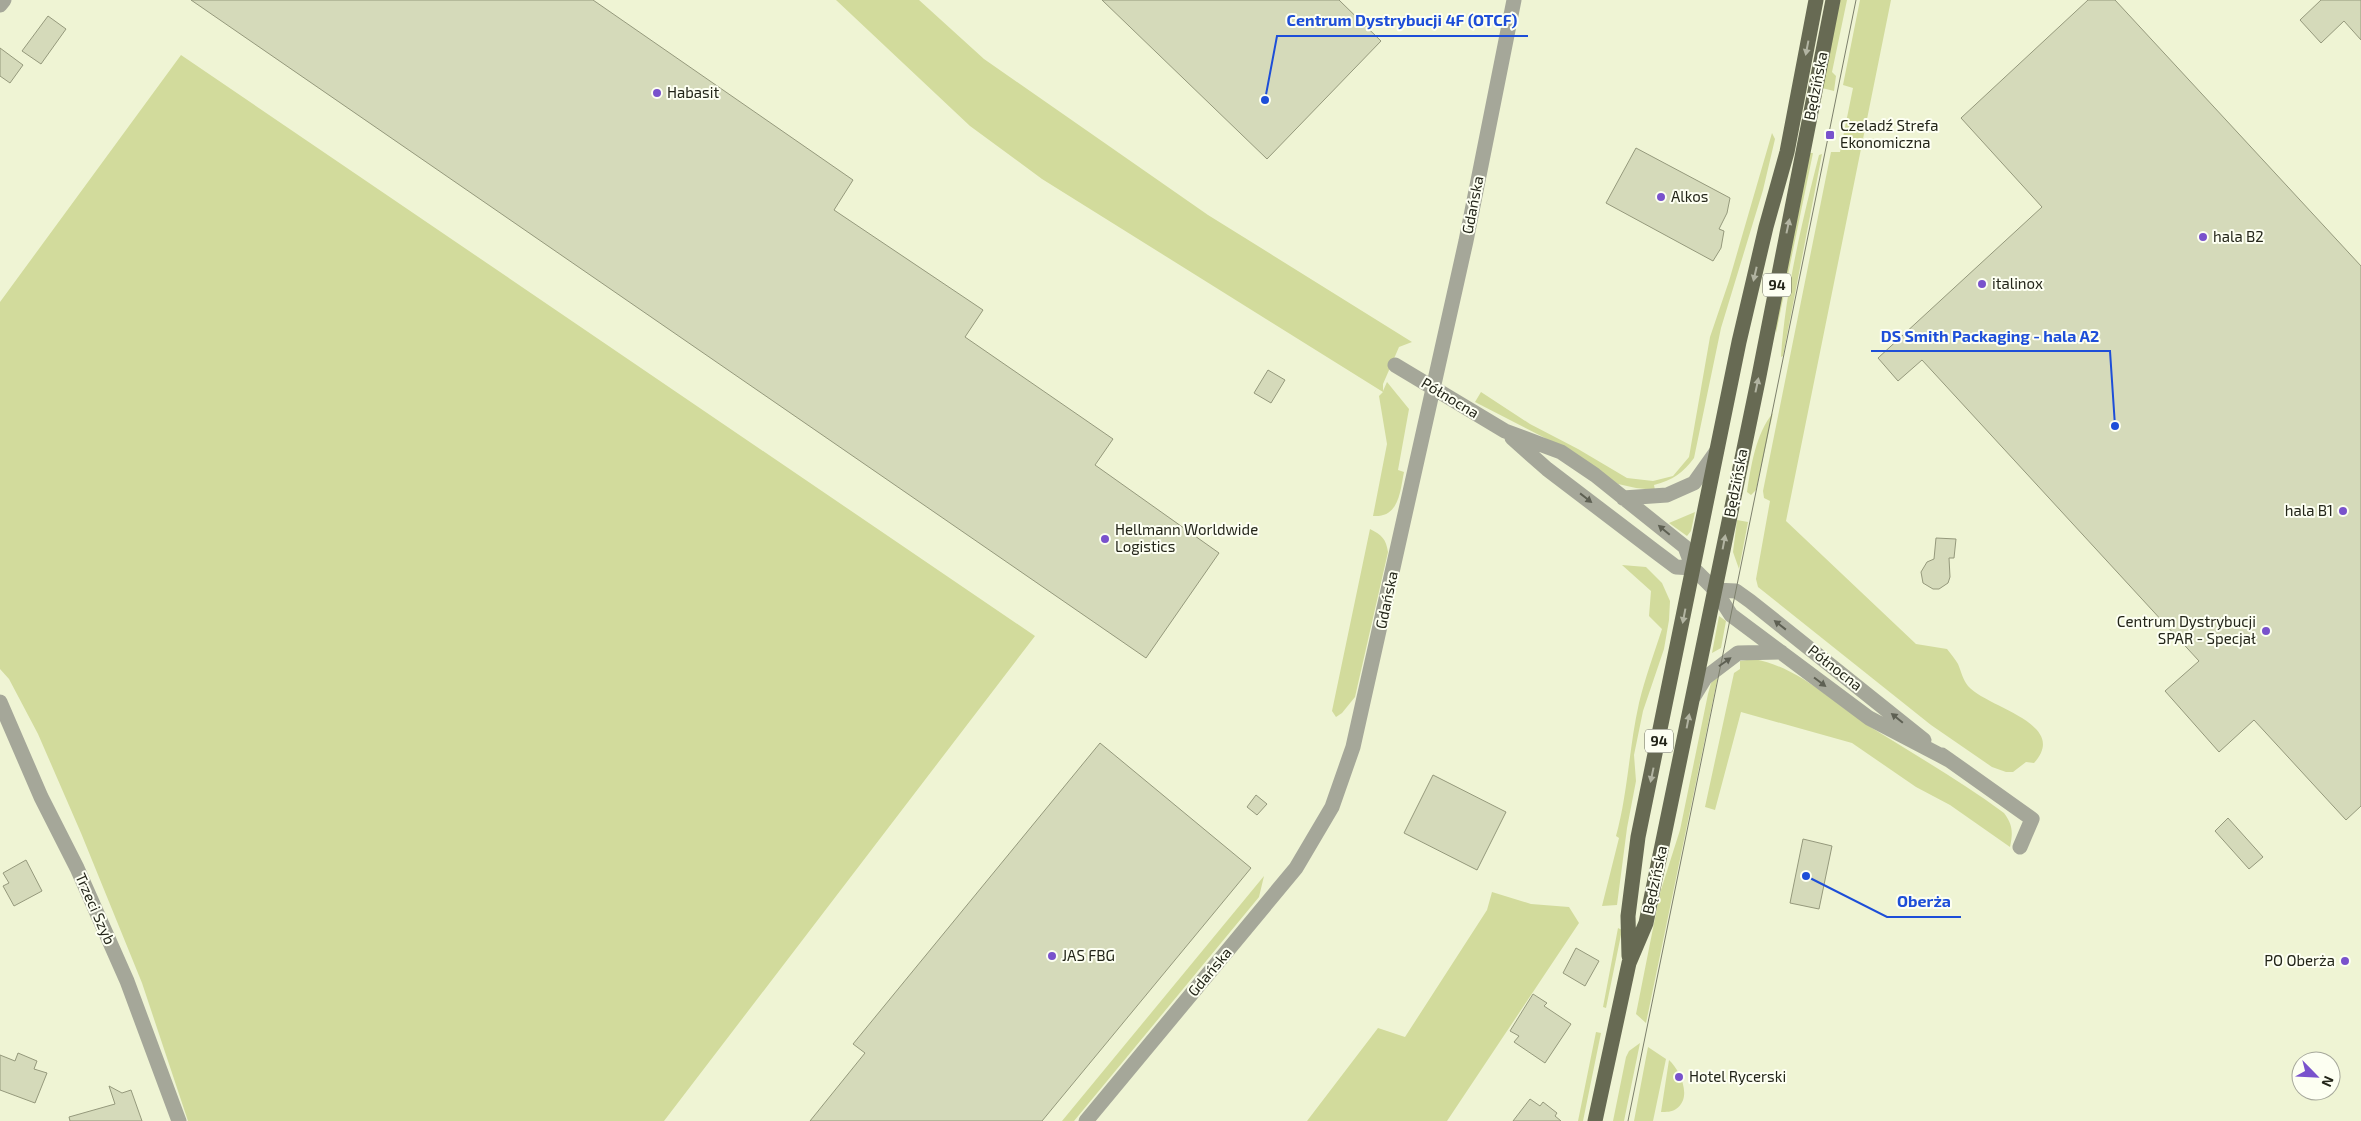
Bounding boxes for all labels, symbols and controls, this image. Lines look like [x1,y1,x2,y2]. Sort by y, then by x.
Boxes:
callout: Centrum Dystrybucji 4F (OTCF) [1277,5,1528,36]
text: Centrum Dystrybucji 4F (OTCF) [1287,10,1518,30]
one-way arrow [1802,40,1810,56]
street label: Będzińska [1800,50,1830,122]
place label: Habasit [667,83,719,101]
marker: Habasit [651,87,663,99]
place label: Czeladź Strefa Ekonomiczna [1840,116,1938,151]
marker: Czeladź Strefa Ekonomiczna [1824,129,1836,141]
street label: Gdańska [1458,174,1486,235]
place label: Alkos [1671,187,1708,205]
marker: Alkos [1655,191,1667,203]
one-way arrow [1785,218,1793,234]
place label: hala B2 [2213,227,2264,245]
marker: hala B2 [2197,231,2209,243]
one-way arrow [1751,267,1759,282]
road number: 94 [1763,274,1791,296]
place label: italinox [1992,274,2043,292]
marker: italinox [1976,278,1988,290]
callout: DS Smith Packaging - hala A2 [1871,320,2110,351]
text: DS Smith Packaging - hala A2 [1881,326,2099,345]
street label: Północna [1419,373,1482,421]
one-way arrow [1753,378,1761,393]
street label: Będzińska [1720,447,1750,519]
one-way arrow [1579,493,1592,504]
place label: hala B1 [2285,501,2333,519]
marker: hala B1 [2337,505,2349,517]
place label: Hellmann Worldwide Logistics [1115,520,1258,555]
one-way arrow [1658,525,1671,536]
marker: Hellmann Worldwide Logistics [1099,533,1111,545]
one-way arrow [1721,533,1729,549]
street label: Gdańska [1371,569,1401,630]
one-way arrow [1679,608,1687,624]
place label: Centrum Dystrybucji SPAR - Specjał [2117,612,2256,648]
one-way arrow [1773,619,1786,630]
marker: Centrum Dystrybucji SPAR - Specjał [2260,625,2272,637]
street label: Północna [1805,641,1866,694]
one-way arrow [1718,657,1732,667]
one-way arrow [1813,676,1826,687]
one-way arrow [1891,712,1904,723]
one-way arrow [1685,713,1693,729]
road number: 94 [1645,729,1673,752]
one-way arrow [1647,767,1655,783]
street label: Będzińska [1638,844,1670,916]
street label: Trzeci Szyb [72,870,120,947]
callout: Oberża [1887,886,1961,917]
text: Oberża [1897,891,1951,910]
street label: Gdańska [1184,943,1235,1000]
place label: JAS FBG [1062,946,1115,964]
marker: JAS FBG [1046,950,1058,962]
place label: PO Oberża [2264,951,2335,969]
marker: PO Oberża [2339,955,2351,967]
north arrow [2291,1051,2341,1101]
place label: Hotel Rycerski [1689,1067,1786,1085]
marker: Hotel Rycerski [1673,1071,1685,1083]
text: N [2319,1073,2338,1090]

